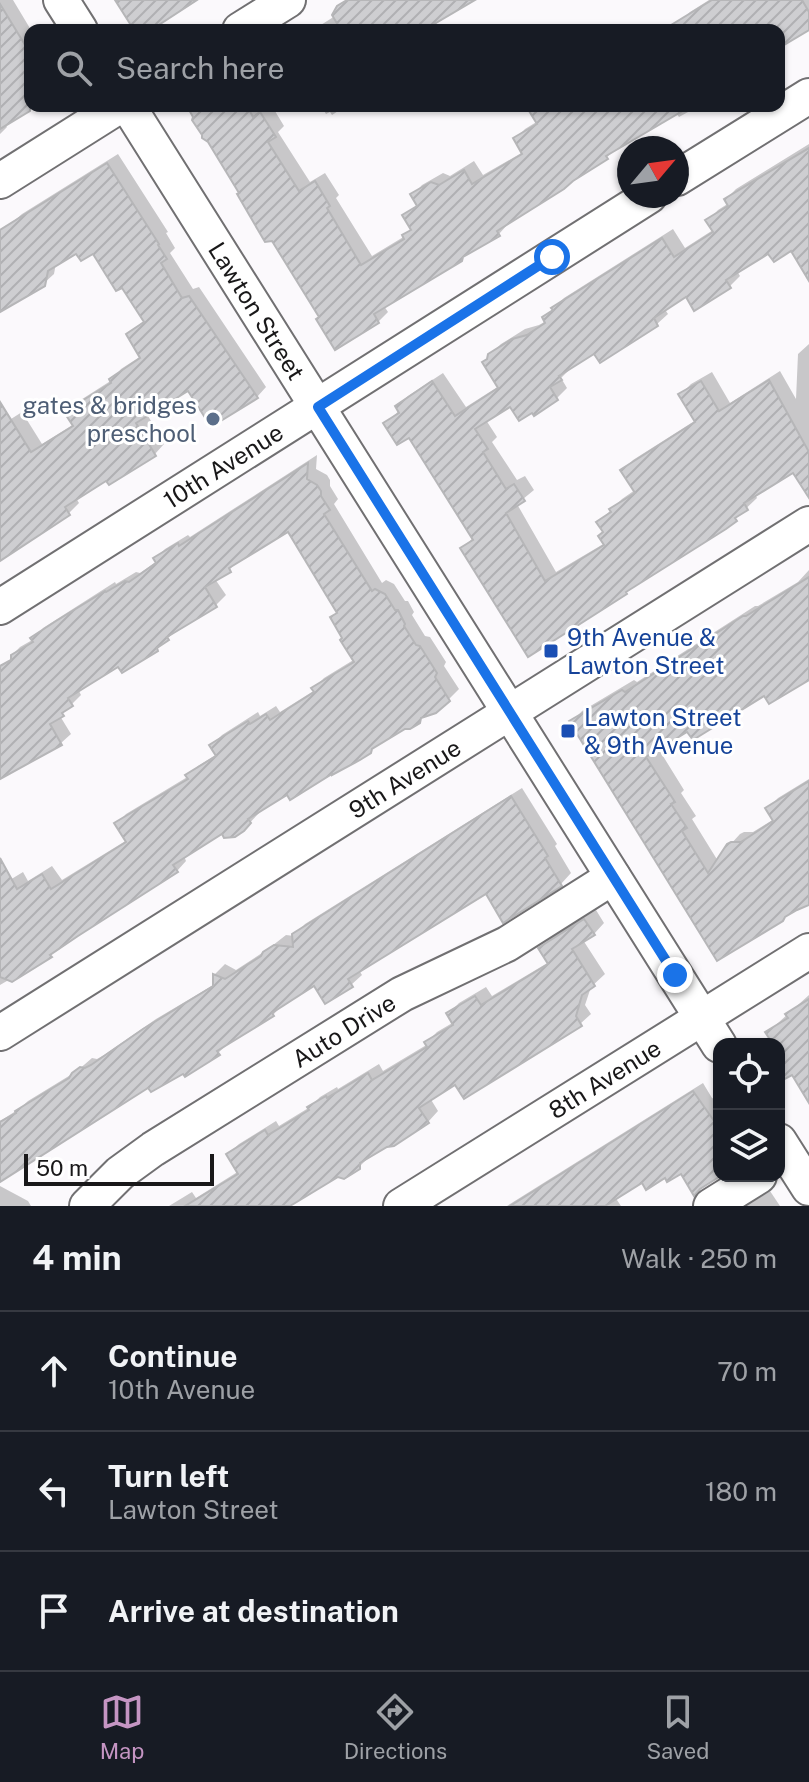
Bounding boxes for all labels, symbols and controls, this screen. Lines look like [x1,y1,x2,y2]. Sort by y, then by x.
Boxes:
search box [24,24,785,112]
icon: search [52,46,96,90]
text: Search here [116,50,284,86]
north arrow [617,136,689,208]
street label: Lawton Street [203,237,311,385]
route start [534,239,570,275]
place label: gates & bridges preschool [22,391,197,447]
marker: gates & bridges preschool [204,410,222,428]
street label: 10th Avenue [158,418,288,514]
place label: 9th Avenue & Lawton Street [567,623,724,679]
marker: 9th Avenue & Lawton Street [542,642,560,660]
place label: Lawton Street & 9th Avenue [584,703,741,759]
marker: Lawton Street & 9th Avenue [559,722,577,740]
street label: 9th Avenue [344,733,466,824]
route end [657,957,693,993]
street label: Auto Drive [287,988,400,1073]
street label: 8th Avenue [543,1033,666,1124]
map controls [713,1038,785,1182]
button: locate [713,1038,785,1110]
button: layers [713,1110,785,1182]
scale bar [24,1150,214,1186]
text: 50 m [36,1155,88,1181]
text: 4 min [32,1238,122,1278]
text: Walk · 250 m [621,1243,777,1274]
text: Continue [108,1338,238,1374]
icon: ahead [32,1349,76,1393]
text: 70 m [717,1356,777,1387]
text: 10th Avenue [108,1374,255,1405]
text: Turn left [108,1458,229,1494]
icon: left [32,1469,76,1513]
text: 180 m [705,1476,777,1507]
text: Lawton Street [108,1494,279,1525]
icon: arrive [32,1589,76,1633]
text: Arrive at destination [108,1593,399,1629]
tab: Map [100,1690,144,1764]
tab: Directions [344,1690,447,1764]
tab: Saved [646,1690,709,1764]

